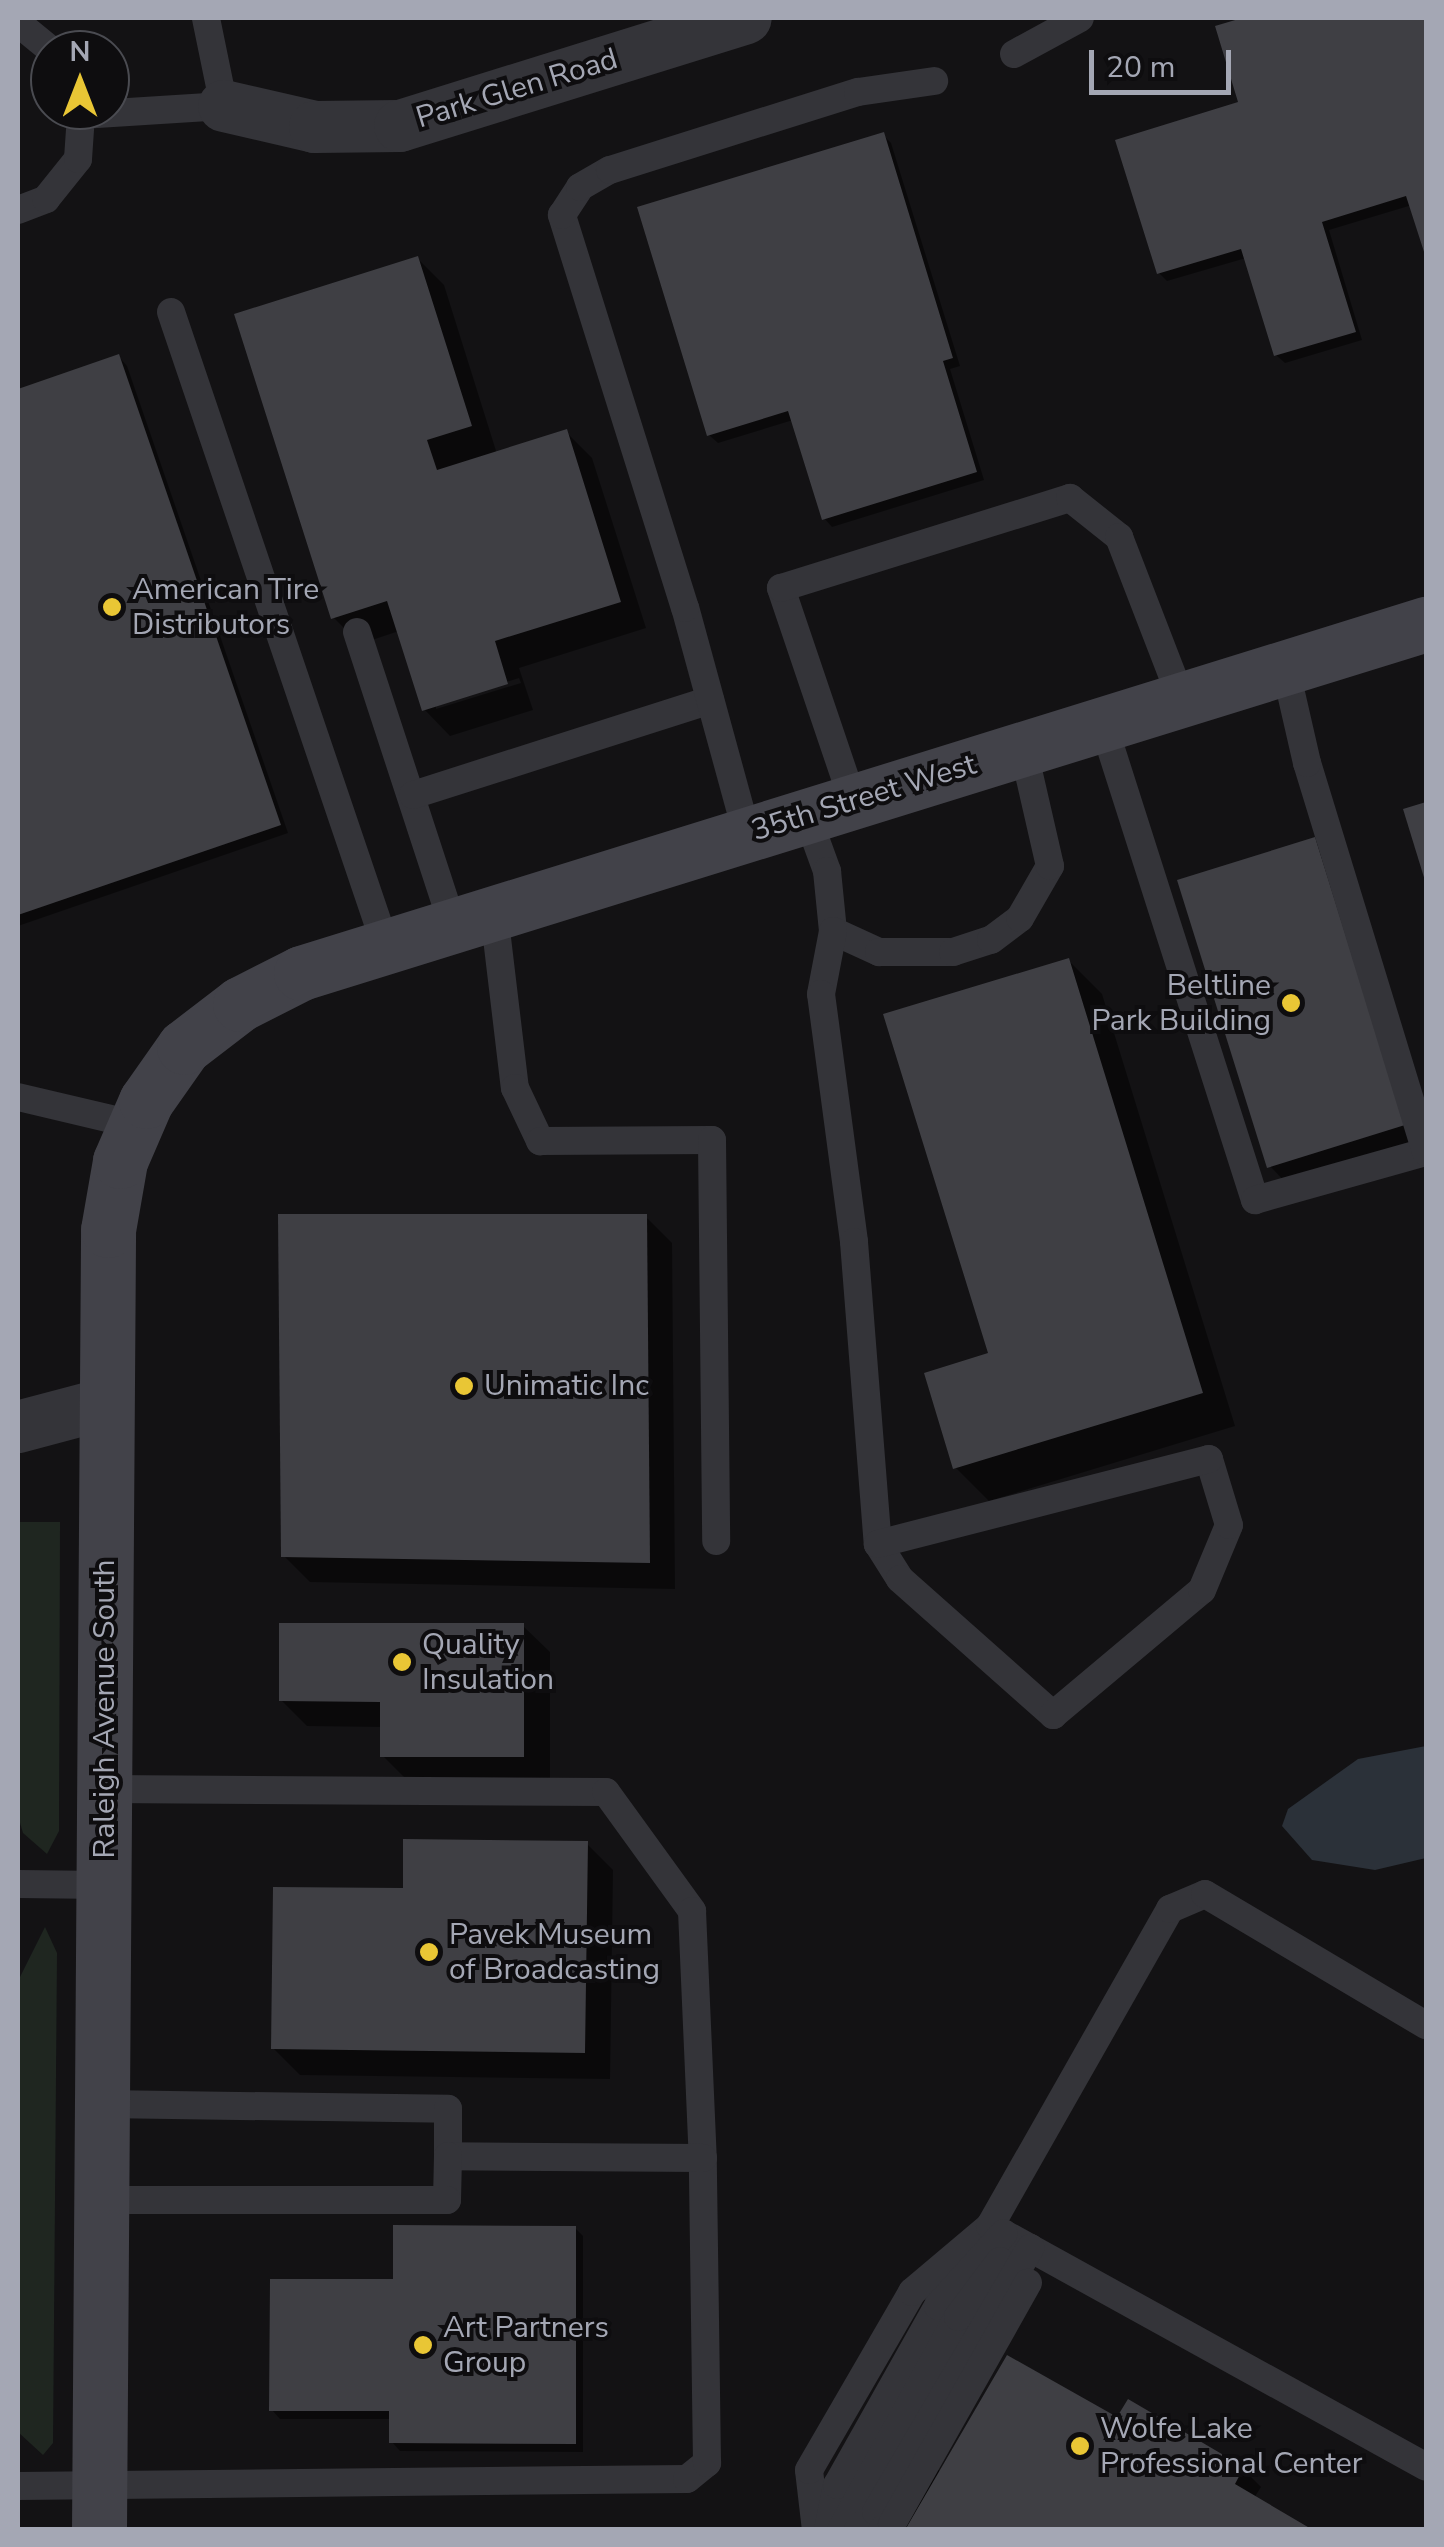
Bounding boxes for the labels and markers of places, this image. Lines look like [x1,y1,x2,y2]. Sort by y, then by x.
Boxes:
place label: American Tire Distributors [132,572,319,642]
marker: American Tire Distributors [101,596,123,618]
place label: Beltline Park Building [1092,968,1271,1038]
marker: Beltline Park Building [1280,992,1302,1014]
place label: Unimatic Inc [484,1368,649,1404]
marker: Unimatic Inc [453,1375,475,1397]
place label: Quality Insulation [422,1627,554,1698]
marker: Quality Insulation [391,1651,413,1673]
place label: Pavek Museum of Broadcasting [449,1917,660,1988]
marker: Pavek Museum of Broadcasting [418,1941,440,1963]
place label: Art Partners Group [443,2310,609,2380]
marker: Art Partners Group [412,2334,434,2356]
place label: Wolfe Lake Professional Center [1100,2411,1363,2482]
marker: Wolfe Lake Professional Center [1069,2435,1091,2457]

